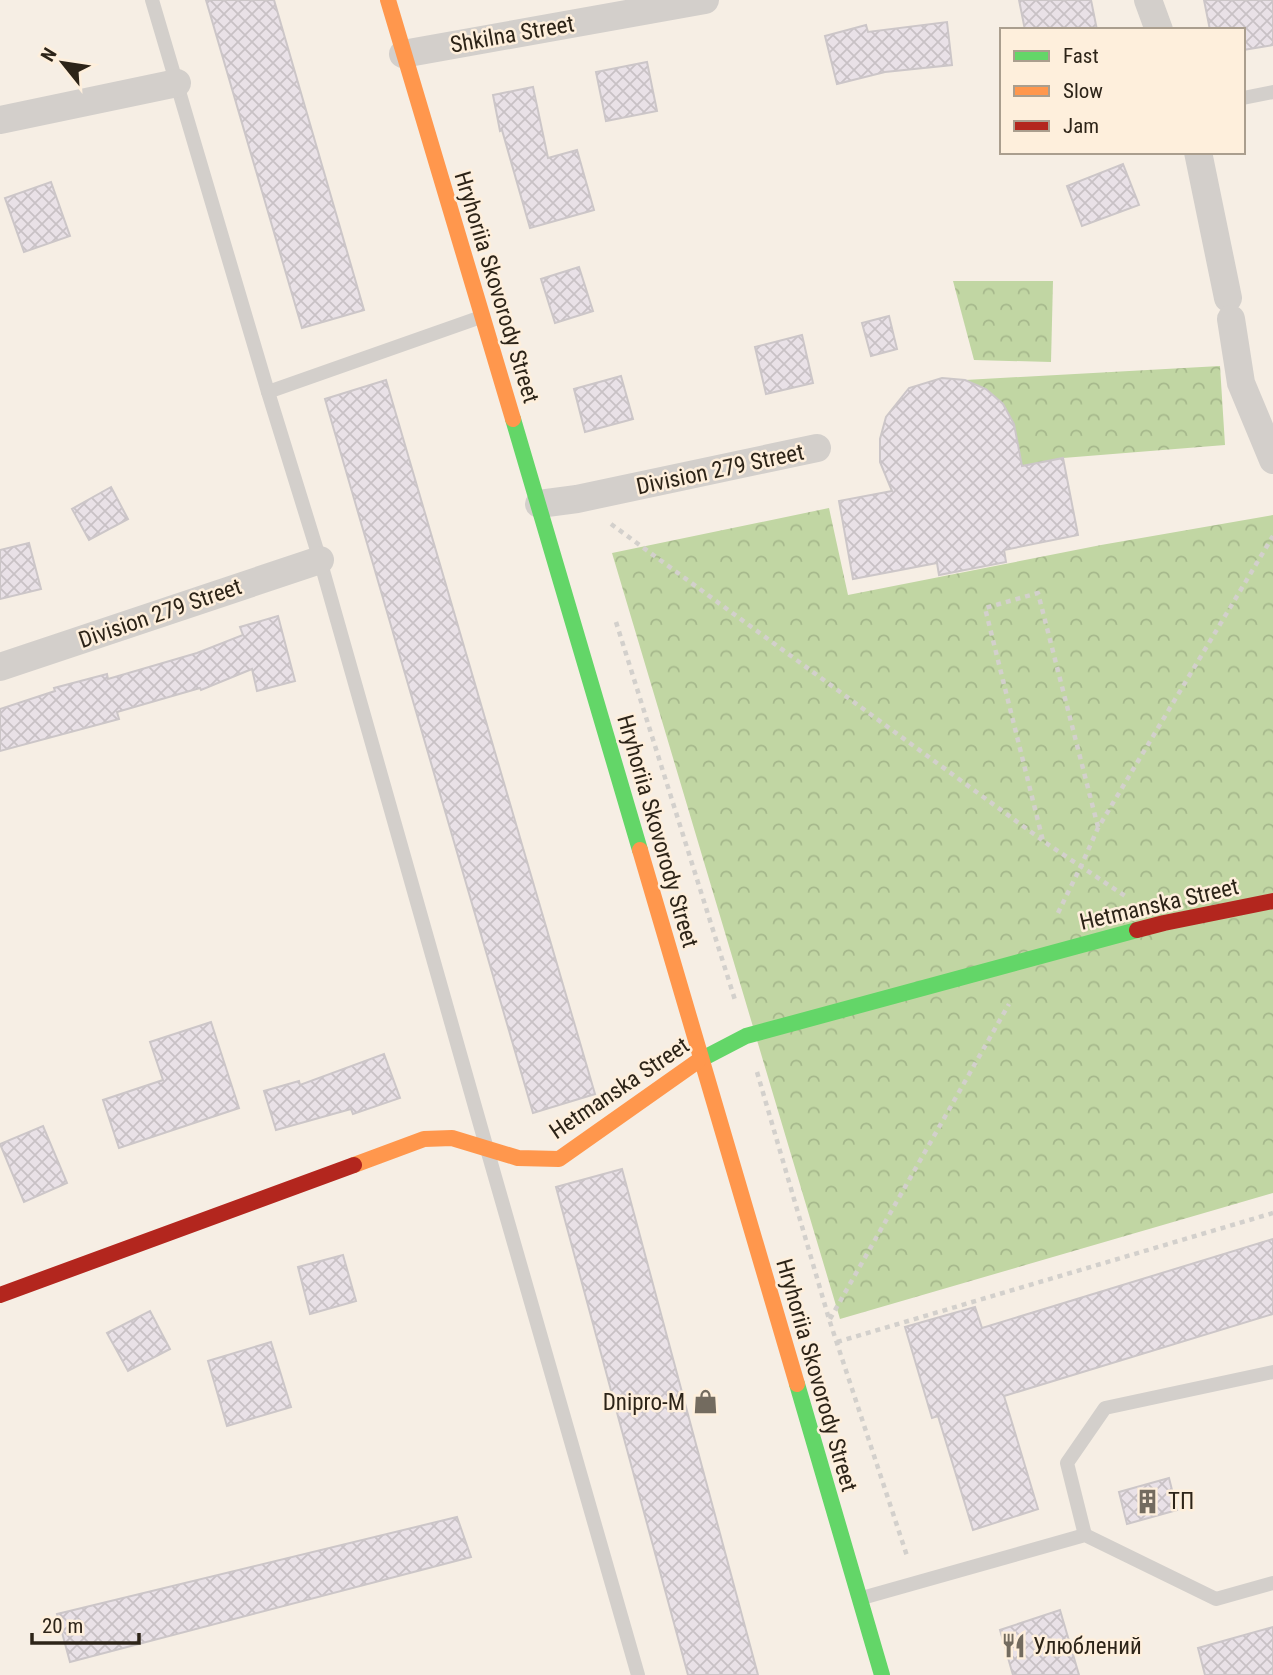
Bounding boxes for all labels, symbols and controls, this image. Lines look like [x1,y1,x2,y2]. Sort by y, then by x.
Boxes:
street label: Shkilna Street [448,10,576,59]
north arrow [28,28,98,98]
legend [1000,28,1245,154]
text: N [36,44,62,66]
text: Fast [1063,44,1099,68]
text: Slow [1063,79,1103,103]
text: Jam [1063,114,1099,138]
street label: Hryhoriia Skovorody Street [448,168,545,406]
street label: Division 279 Street [634,439,806,500]
street label: Division 279 Street [75,573,245,654]
street label: Hryhoriia Skovorody Street [611,712,704,951]
street label: Hetmanska Street [1077,873,1241,936]
street label: Hetmanska Street [544,1032,694,1145]
street label: Hryhoriia Skovorody Street [770,1256,863,1495]
shop icon: Dnipro-M [691,1388,719,1416]
place label: Dnipro-M [603,1389,685,1416]
building icon: ТП [1134,1487,1162,1515]
place label: ТП [1168,1488,1194,1515]
scale bar [32,1602,138,1646]
text: 20 m [42,1614,83,1638]
restaurant icon: Улюблений [999,1632,1027,1660]
place label: Улюблений [1033,1633,1142,1660]

